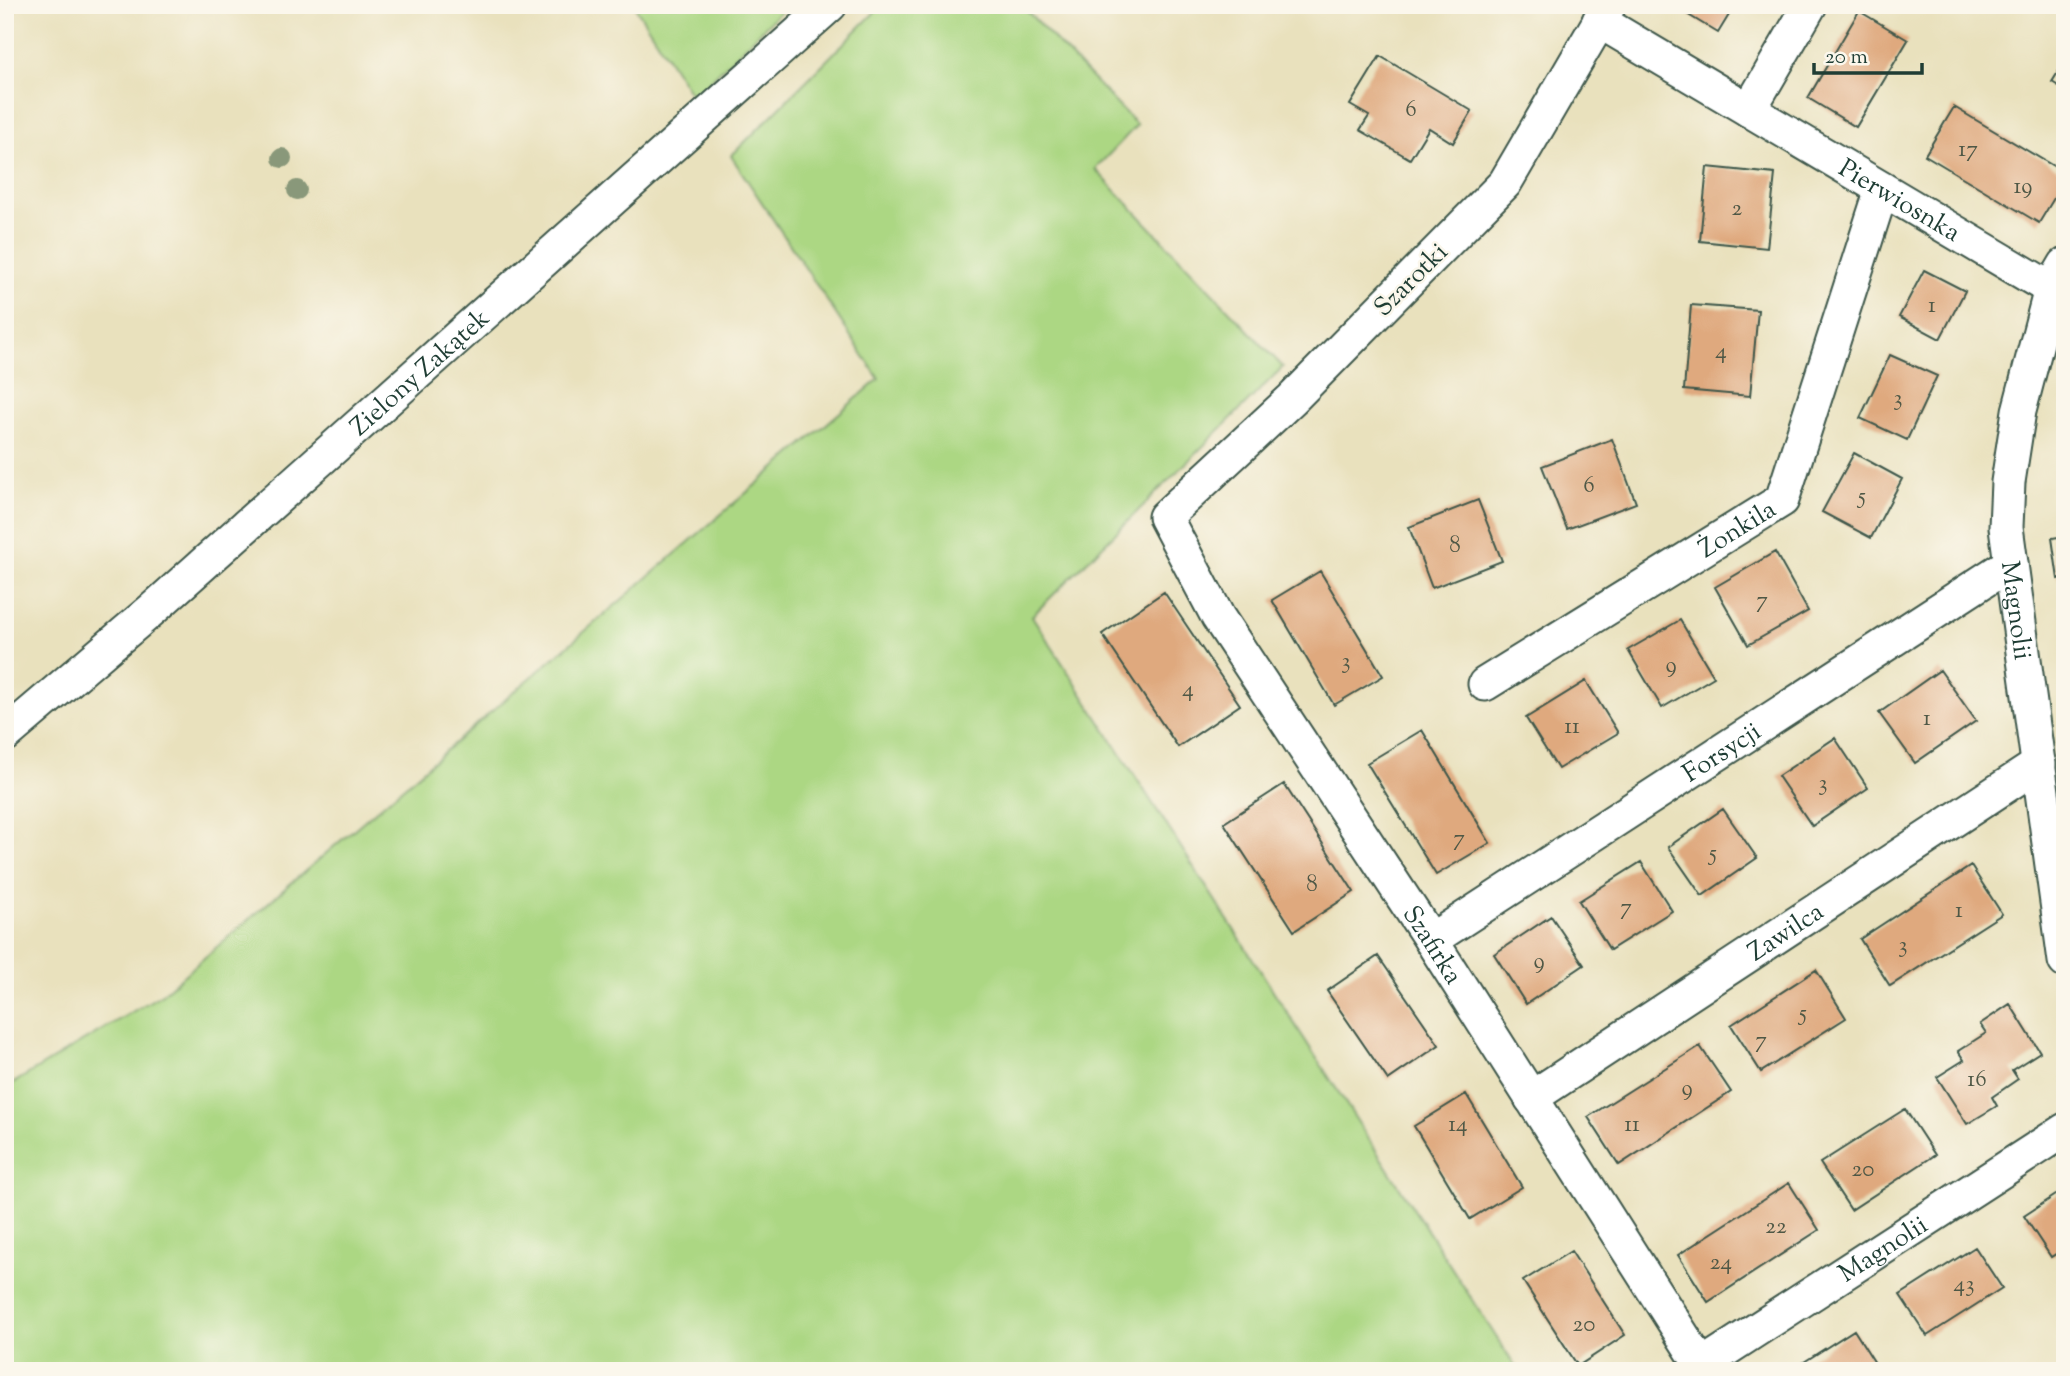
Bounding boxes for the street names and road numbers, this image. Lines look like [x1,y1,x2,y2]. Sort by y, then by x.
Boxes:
street label: Pierwiosnka [1831,151,1967,252]
street label: Szarotki [1366,235,1457,326]
street label: Zielony Zakątek [343,301,499,446]
street label: Żonkila [1692,492,1784,568]
street label: Magnolii [1990,559,2040,663]
street label: Forsycji [1676,714,1769,793]
street label: Zawilca [1741,895,1832,972]
street label: Szafirka [1392,899,1471,992]
street label: Magnolii [1832,1208,1936,1293]

